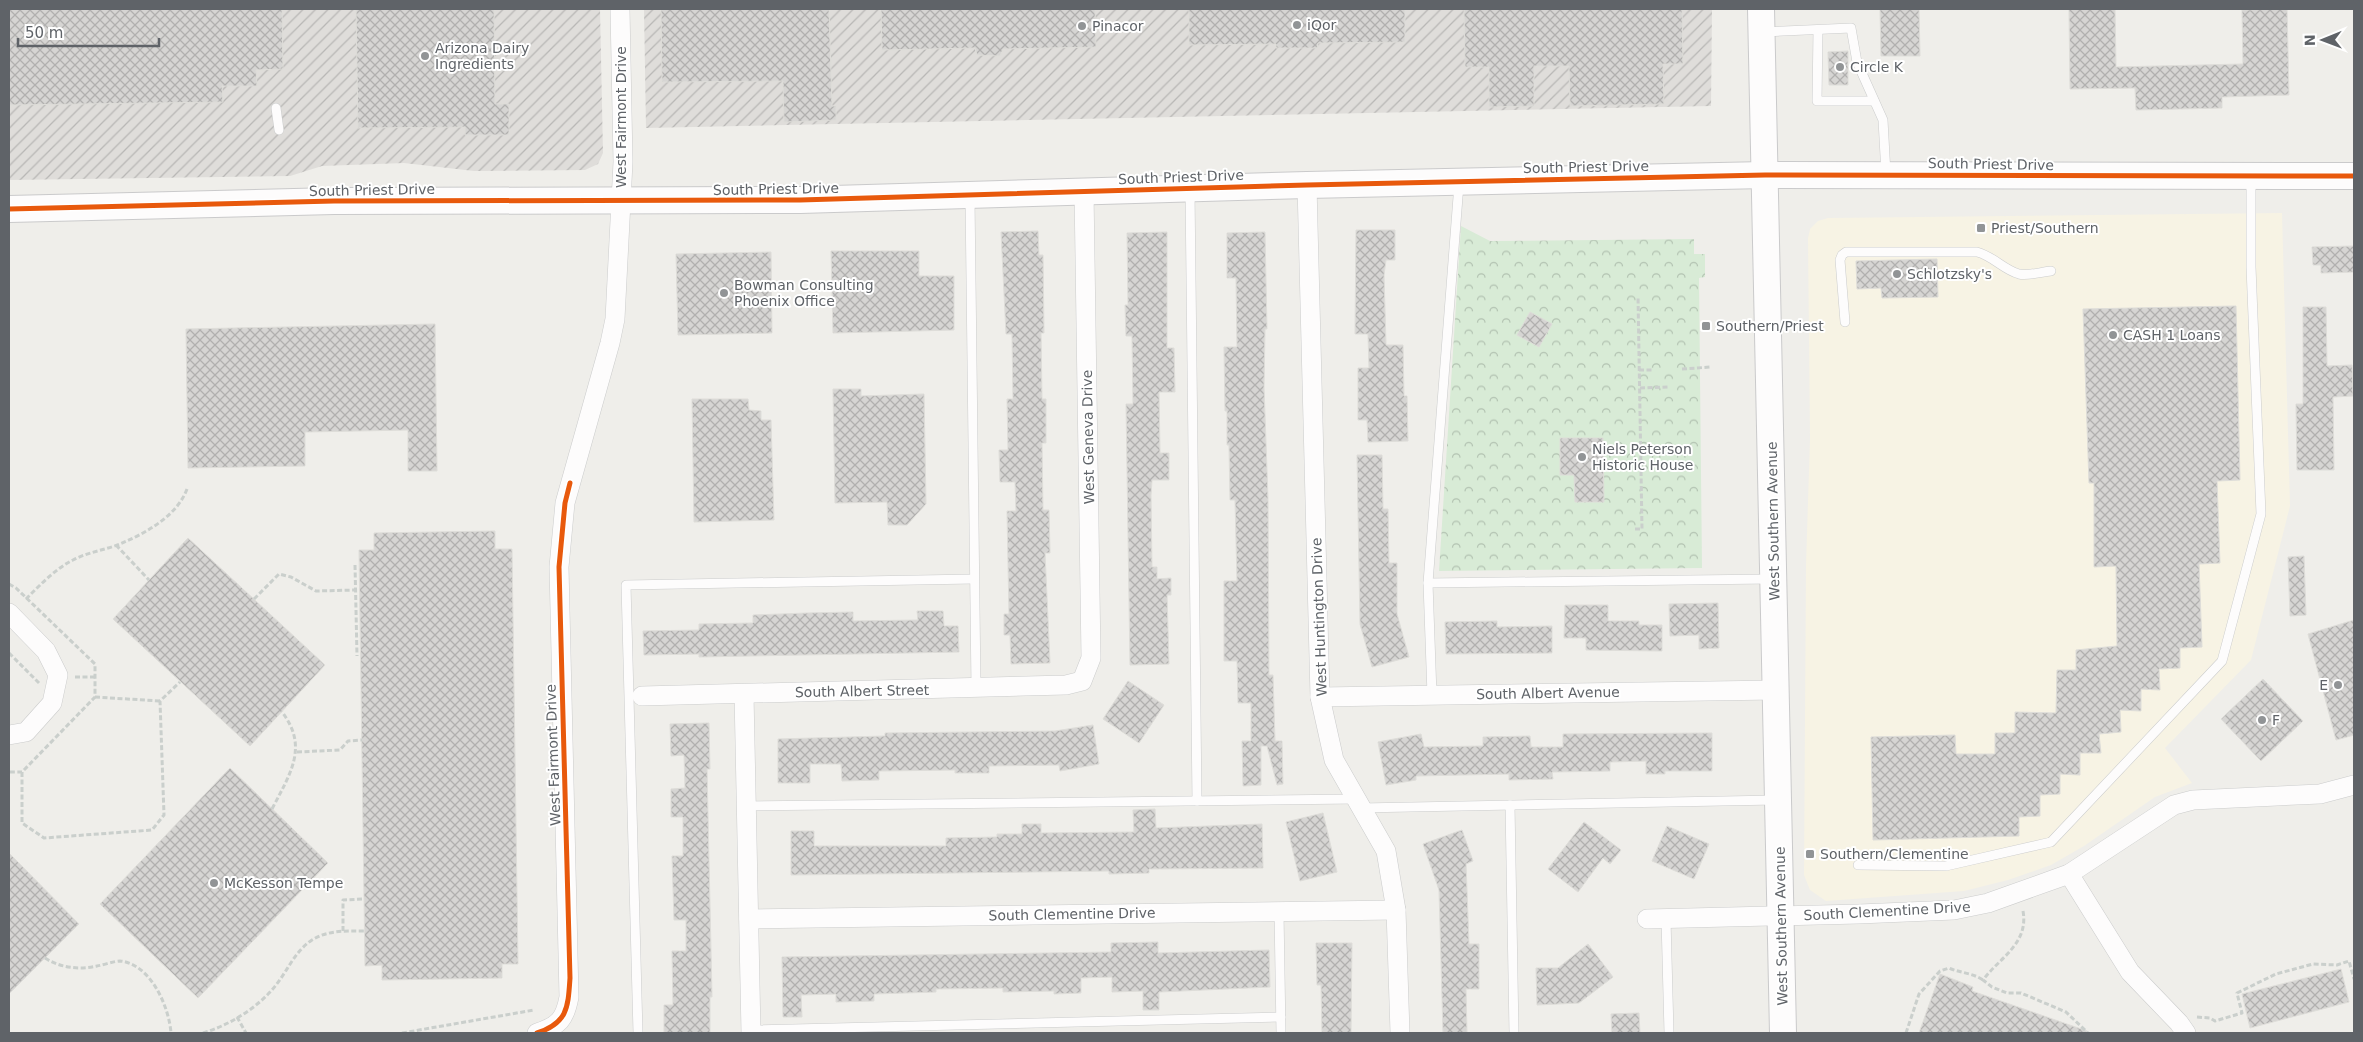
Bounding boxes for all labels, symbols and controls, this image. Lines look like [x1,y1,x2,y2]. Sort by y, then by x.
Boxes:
scale bar [18,15,159,47]
north arrow [2298,15,2348,65]
place label: iQor [1307,17,1336,33]
place label: Pinacor [1092,18,1144,34]
marker: iQor [1291,19,1303,31]
marker: Pinacor [1076,20,1088,32]
text: 50 m [25,24,63,42]
text: N [2302,34,2318,46]
place label: Arizona Dairy Ingredients [435,40,529,72]
street label: West Fairmont Drive [613,46,629,188]
marker: Arizona Dairy Ingredients [419,50,431,62]
place label: Circle K [1850,59,1904,75]
marker: Circle K [1834,61,1846,73]
street label: South Priest Drive [1928,155,2054,173]
street label: South Priest Drive [1523,158,1649,176]
street label: South Priest Drive [1118,167,1244,187]
street label: South Priest Drive [713,180,839,198]
street label: South Priest Drive [309,181,435,199]
place label: Priest/Southern [1991,220,2099,236]
marker: Priest/Southern [1975,222,1987,234]
place label: Schlotzsky's [1907,266,1992,282]
marker: Schlotzsky's [1891,268,1903,280]
place label: Bowman Consulting Phoenix Office [734,277,874,309]
marker: Bowman Consulting Phoenix Office [718,287,730,299]
place label: Southern/Priest [1716,318,1824,334]
marker: Southern/Priest [1700,320,1712,332]
place label: CASH 1 Loans [2123,327,2220,343]
marker: CASH 1 Loans [2107,329,2119,341]
street label: West Geneva Drive [1079,370,1097,504]
place label: Niels Peterson Historic House [1592,441,1693,473]
street label: West Southern Avenue [1764,441,1782,601]
marker: Niels Peterson Historic House [1576,451,1588,463]
street label: West Huntington Drive [1308,537,1330,697]
place label: E [2319,677,2328,693]
marker: E [2332,679,2344,691]
street label: South Albert Street [795,682,930,700]
street label: West Fairmont Drive [543,684,563,826]
street label: South Albert Avenue [1476,684,1620,702]
place label: F [2272,712,2280,728]
marker: F [2256,714,2268,726]
street label: West Southern Avenue [1772,846,1790,1006]
place label: Southern/Clementine [1820,846,1969,862]
marker: Southern/Clementine [1804,848,1816,860]
place label: McKesson Tempe [224,875,343,891]
marker: McKesson Tempe [208,877,220,889]
street label: South Clementine Drive [1803,899,1971,923]
street label: South Clementine Drive [988,905,1156,923]

